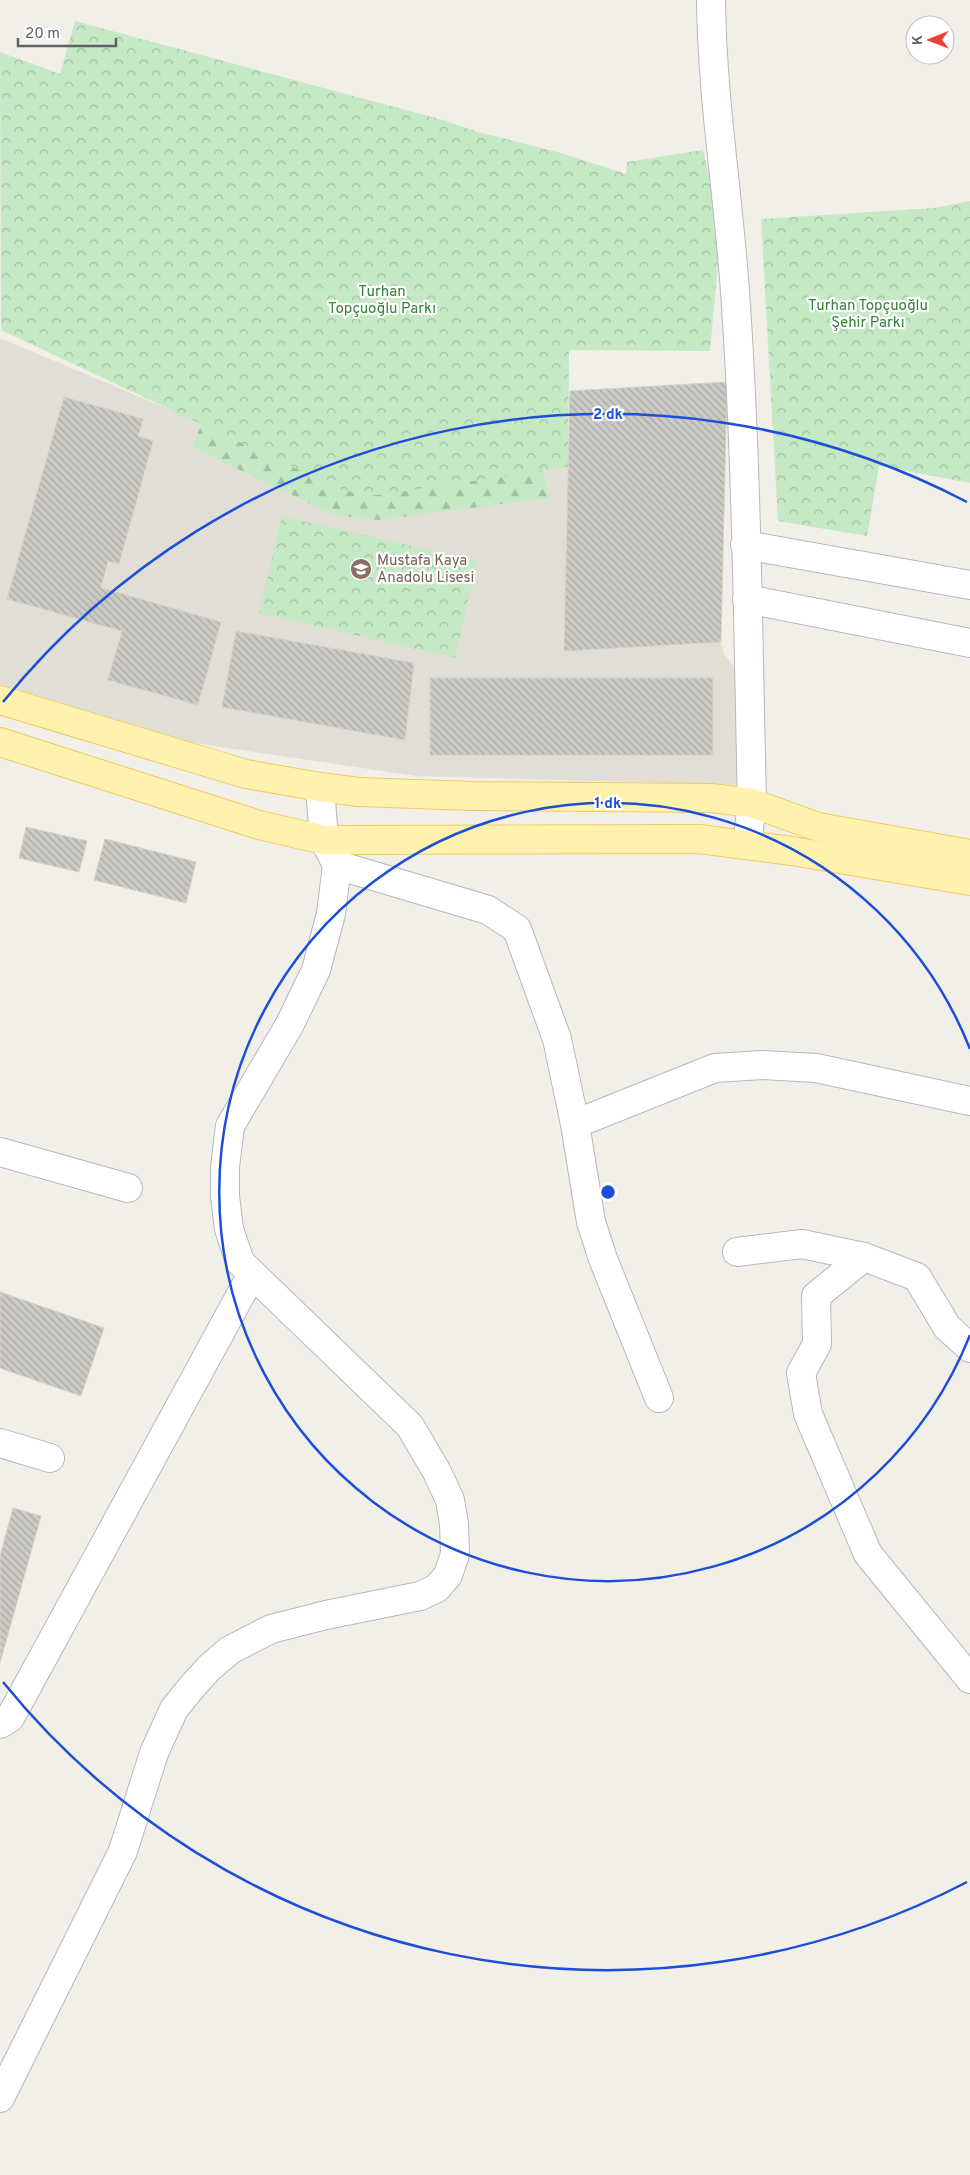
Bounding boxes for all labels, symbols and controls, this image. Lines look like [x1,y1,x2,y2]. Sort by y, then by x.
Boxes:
scale bar [18,15,115,47]
north arrow [905,15,955,65]
text: 20 m [25,25,60,44]
text: K [910,35,927,45]
park label: Turhan Topçuoğlu Parkı [328,283,436,319]
park label: Turhan Topçuoğlu Şehir Parkı [808,297,928,333]
text: 2 dk [593,406,623,425]
place label: Mustafa Kaya Anadolu Lisesi [377,552,474,588]
school or university icon: Mustafa Kaya Anadolu Lisesi [349,557,373,581]
text: 1 dk [595,795,621,814]
centre of rings [599,1183,617,1201]

